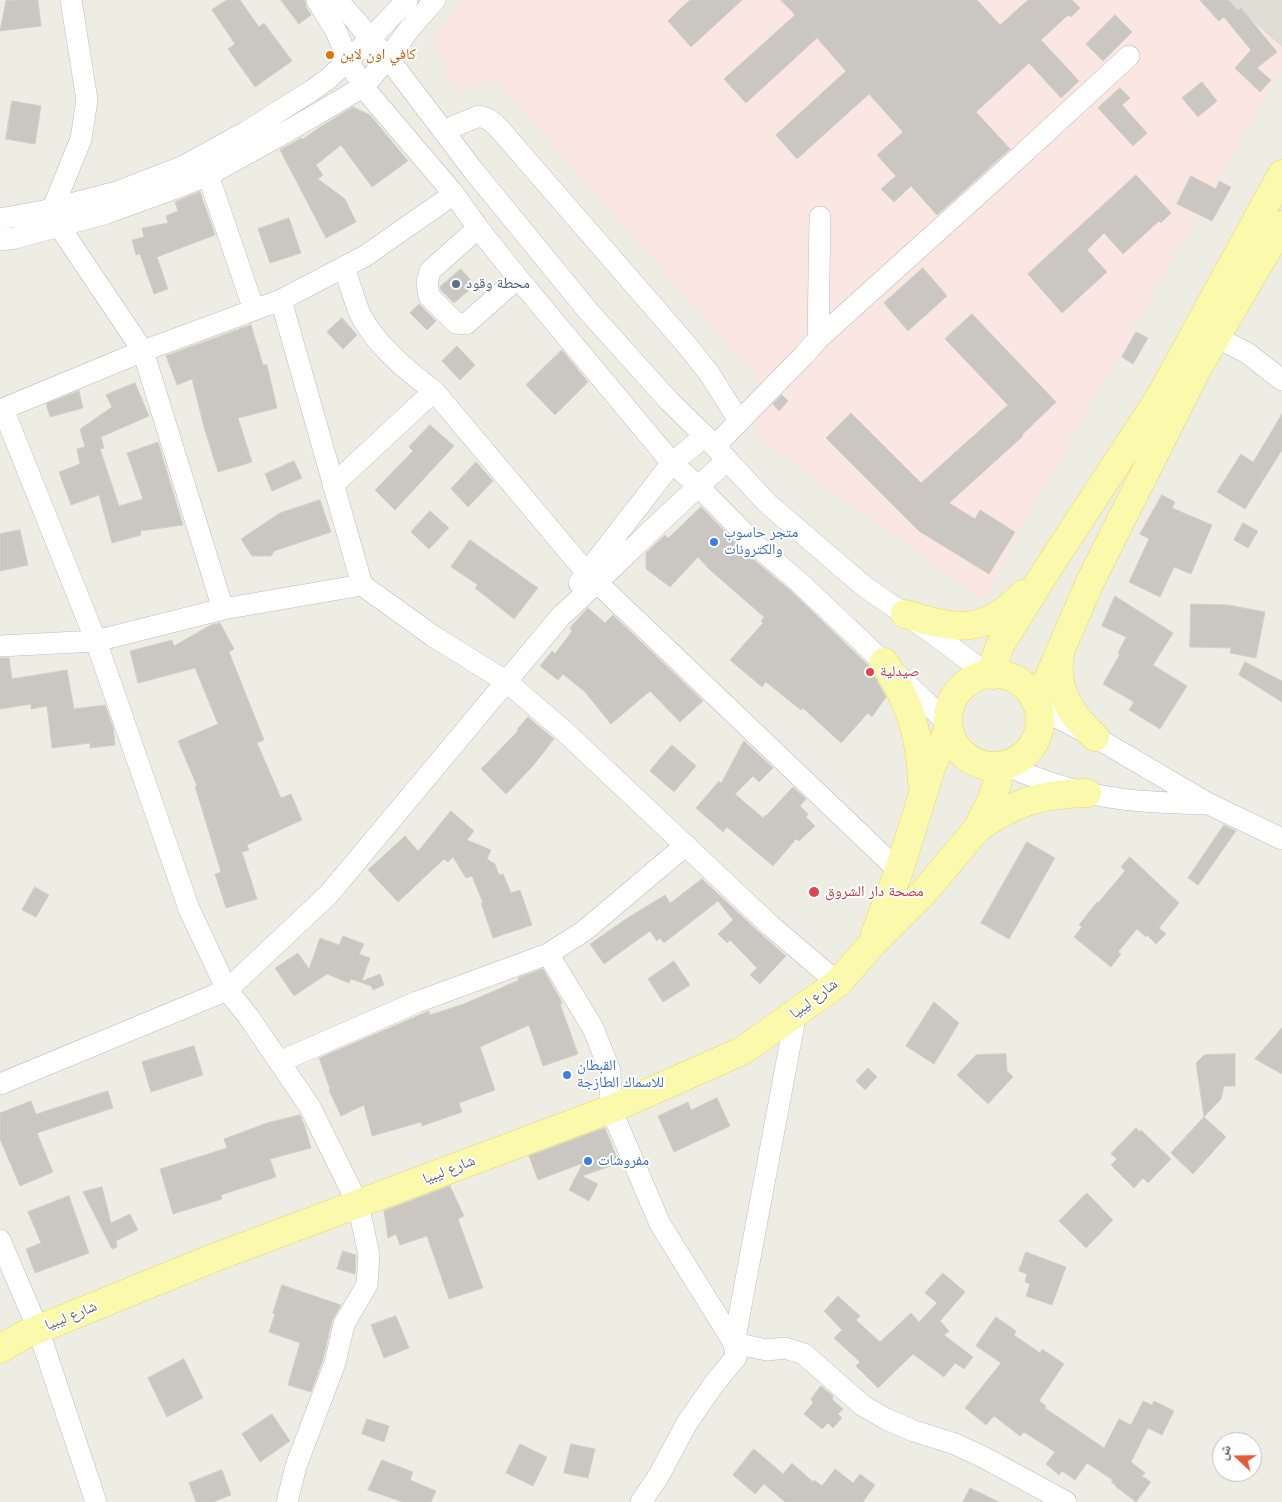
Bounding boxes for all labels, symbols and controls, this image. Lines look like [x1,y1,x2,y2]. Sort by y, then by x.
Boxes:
place label: كافي اون لاين [340,46,416,64]
marker: كافي اون لاين [324,49,336,61]
place label: محطة وقود [466,275,530,293]
marker: محطة وقود [450,278,462,290]
place label: متجر حاسوب والكترونات [724,524,798,559]
marker: متجر حاسوب والكترونات [708,536,720,548]
place label: صيدلية [880,663,920,681]
marker: صيدلية [864,666,876,678]
place label: مصحة دار الشروق [825,883,924,901]
marker: مصحة دار الشروق [807,885,821,899]
street label: شارع ليبيا [787,975,841,1023]
place label: القبطان للاسماك الطازجة [577,1057,664,1092]
marker: القبطان للاسماك الطازجة [561,1069,573,1081]
street label: شارع ليبيا [420,1152,478,1188]
place label: مفروشات [598,1152,649,1170]
marker: مفروشات [582,1155,594,1167]
street label: شارع ليبيا [42,1297,100,1335]
north arrow [1212,1432,1262,1482]
text: ش [1214,1442,1234,1462]

